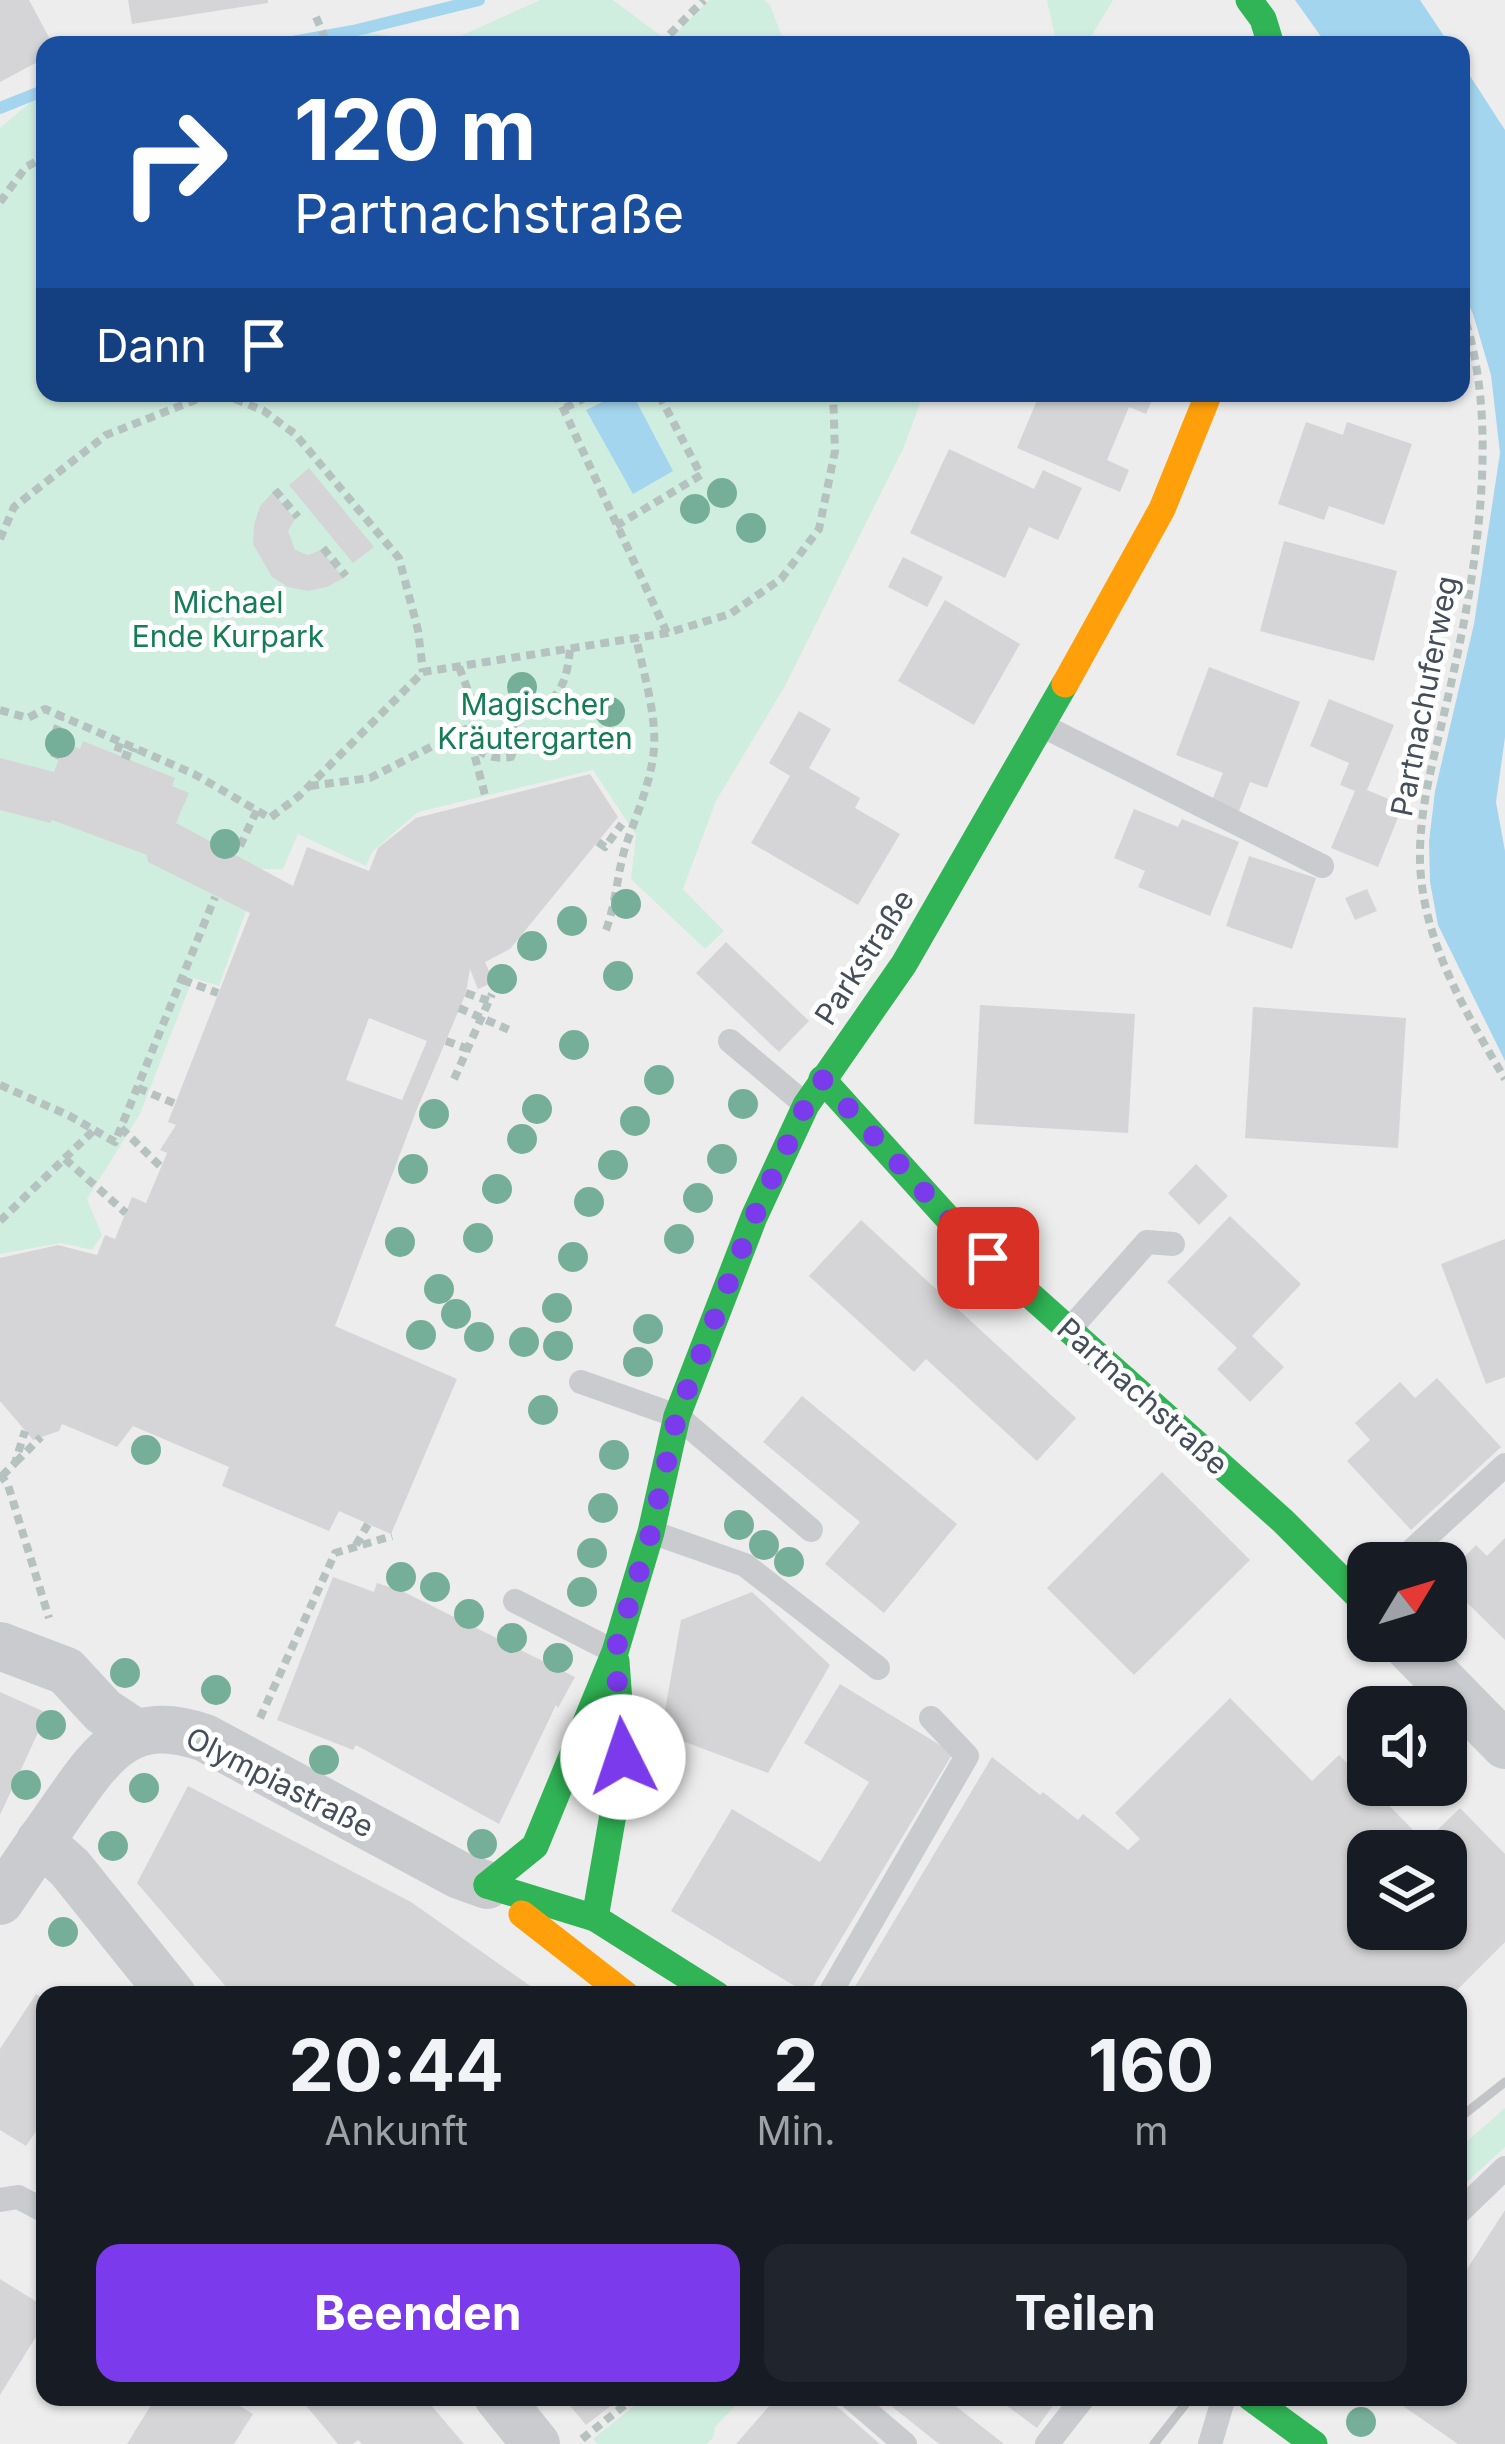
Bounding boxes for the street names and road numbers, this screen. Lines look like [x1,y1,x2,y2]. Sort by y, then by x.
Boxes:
street label: Partnachuferweg [1383,573,1465,819]
street label: Parkstraße [807,883,921,1031]
street label: Partnachstraße [1050,1310,1236,1482]
street label: Olympiastraße [180,1719,380,1845]

